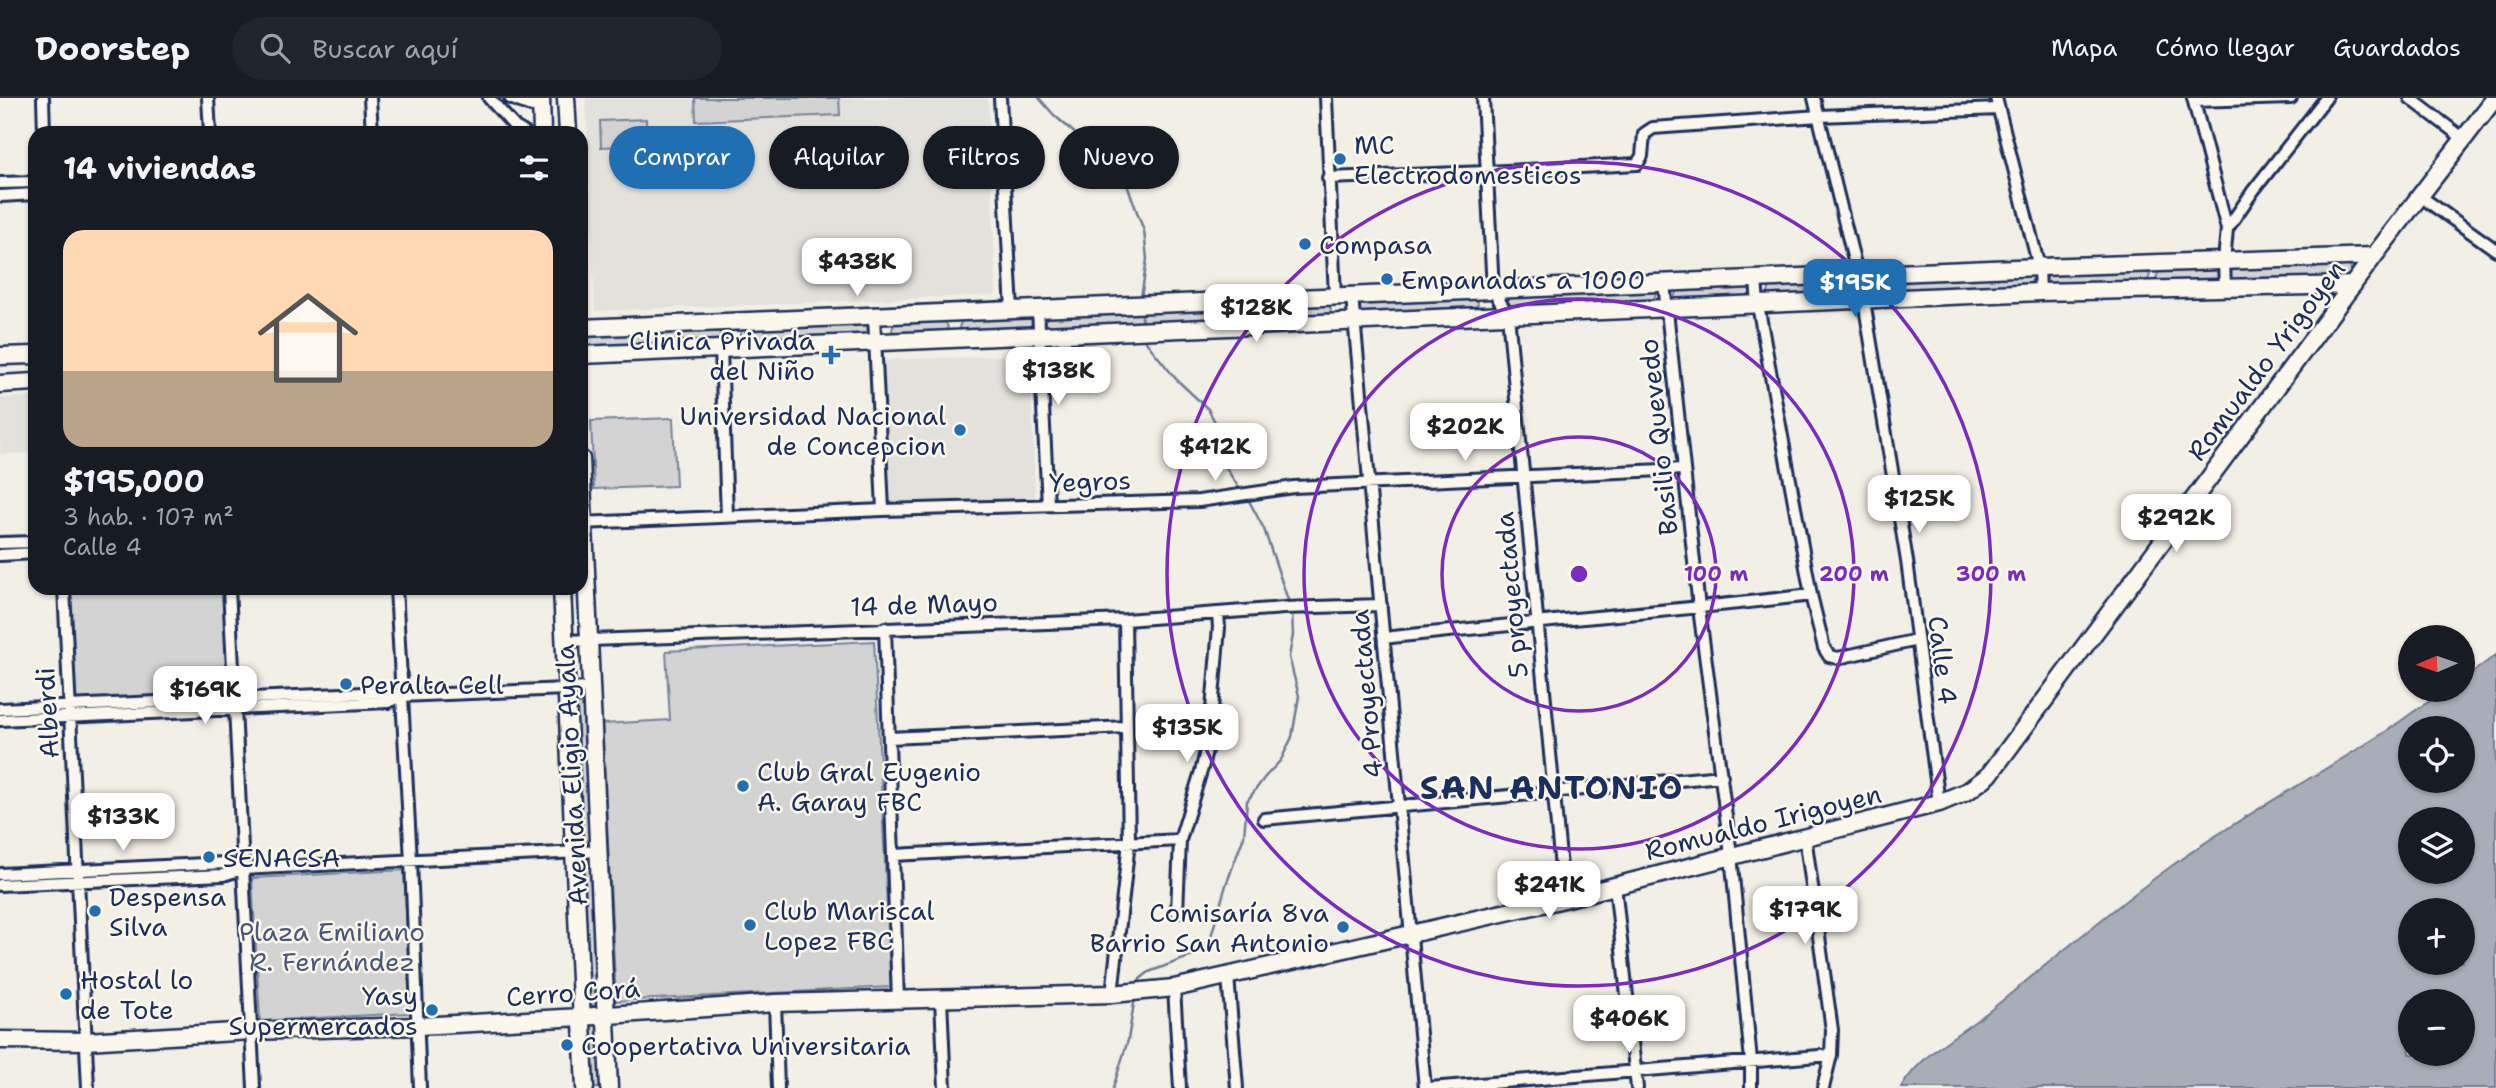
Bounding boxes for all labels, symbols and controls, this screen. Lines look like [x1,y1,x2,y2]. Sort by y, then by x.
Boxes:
search box [232,17,722,80]
text: Doorstep [35,26,190,71]
icon: search [256,29,294,67]
text: Buscar aquí [312,31,458,66]
text: Mapa [2051,32,2117,64]
text: Cómo llegar [2155,32,2295,64]
text: Guardados [2333,32,2461,64]
chip: Comprar [609,126,755,189]
chip: Alquilar [769,126,909,189]
chip: Filtros [923,126,1045,189]
chip: Nuevo [1059,126,1179,189]
place label: MC Electrodomesticos [1354,127,1582,192]
text: 14 viviendas [63,148,256,189]
icon: filters [515,149,553,187]
marker: MC Electrodomesticos [1332,151,1348,167]
place label: Compasa [1319,227,1432,262]
marker: Compasa [1297,236,1313,252]
pin: $438K [808,238,906,298]
text: $438K [818,246,896,276]
street label: Romualdo Yrigoyen [2179,252,2353,468]
pin: $195K [1806,260,1904,319]
place label: Empanadas a 1000 [1401,262,1645,297]
text: $195K [1819,267,1891,297]
marker: Empanadas a 1000 [1379,271,1395,287]
icon: home [245,275,371,401]
pin: $128K [1207,285,1305,344]
text: $128K [1220,292,1292,322]
place label: Clinica Privada del Niño [629,323,815,388]
street label: Basilio Quevedo [1630,337,1686,537]
marker: Clinica Privada del Niño [821,345,841,365]
pin: $138K [1009,348,1107,407]
text: $138K [1022,355,1094,385]
place label: Universidad Nacional de Concepcion [680,398,946,463]
pin: $202K [1416,404,1514,463]
text: $202K [1426,411,1504,441]
marker: Universidad Nacional de Concepcion [952,422,968,438]
pin: $412K [1166,424,1264,483]
text: $412K [1179,431,1251,461]
text: $195,000 [63,461,205,502]
street label: Yegros [1048,462,1132,500]
pin: $125K [1870,476,1968,535]
text: $125K [1884,483,1954,513]
pin: $292K [2127,494,2225,554]
text: 3 hab. · 107 m² [63,502,234,532]
text: $292K [2137,502,2215,532]
street label: 5 proyectada [1486,510,1536,680]
text: Calle 4 [63,532,142,562]
text: 100 m [1684,560,1748,588]
text: 200 m [1819,560,1889,588]
text: 300 m [1956,560,2026,588]
centre of rings [1567,562,1591,586]
street label: 14 de Mayo [850,584,998,624]
street label: 4 Proyectada [1341,608,1391,780]
street label: Calle 4 [1920,614,1966,706]
north arrow [2398,625,2474,702]
map controls [2398,625,2475,1066]
street label: Avenida Eligio Ayala [547,643,595,907]
pin: $169K [156,666,254,726]
street label: Alberdi [27,667,67,759]
place label: Peralta Cell [360,667,504,702]
text: $169K [169,674,241,704]
marker: Peralta Cell [338,676,354,692]
pin: $135K [1138,704,1236,764]
text: $135K [1152,712,1223,742]
button: locate [2398,716,2475,793]
place label: Club Gral Eugenio A. Garay FBC [757,754,981,819]
district label: SAN ANTONIO [1420,765,1684,810]
street label: Romualdo Irigoyen [1641,776,1885,868]
marker: Club Gral Eugenio A. Garay FBC [735,778,751,794]
pin: $133K [74,794,172,853]
text: $133K [87,801,159,831]
button: layers [2398,807,2475,884]
place label: SENACSA [223,840,340,875]
marker: SENACSA [201,849,217,865]
pin: $241K [1500,862,1598,921]
text: $241K [1513,869,1585,899]
place label: Despensa Silva [109,879,226,944]
pin: $179K [1756,886,1854,946]
place label: Club Mariscal Lopez FBC [764,893,934,958]
text: $179K [1769,894,1841,924]
place label: Comisaría 8va Barrio San Antonio [1090,895,1329,960]
button: + [2398,898,2475,975]
marker: Despensa Silva [87,903,103,919]
park label: Plaza Emiliano R. Fernández [239,914,425,979]
marker: Club Mariscal Lopez FBC [742,917,758,933]
marker: Comisaría 8va Barrio San Antonio [1335,919,1351,935]
place label: Hostal lo de Tote [80,962,193,1027]
street label: Cerro Corá [505,970,641,1014]
place label: Yasy Supermercados [229,978,418,1043]
marker: Hostal lo de Tote [58,986,74,1002]
button: − [2398,989,2475,1066]
pin: $406K [1580,996,1678,1055]
marker: Yasy Supermercados [424,1002,440,1018]
text: $406K [1589,1003,1669,1033]
place label: Coopertativa Universitaria [581,1028,910,1063]
marker: Coopertativa Universitaria [559,1037,575,1053]

